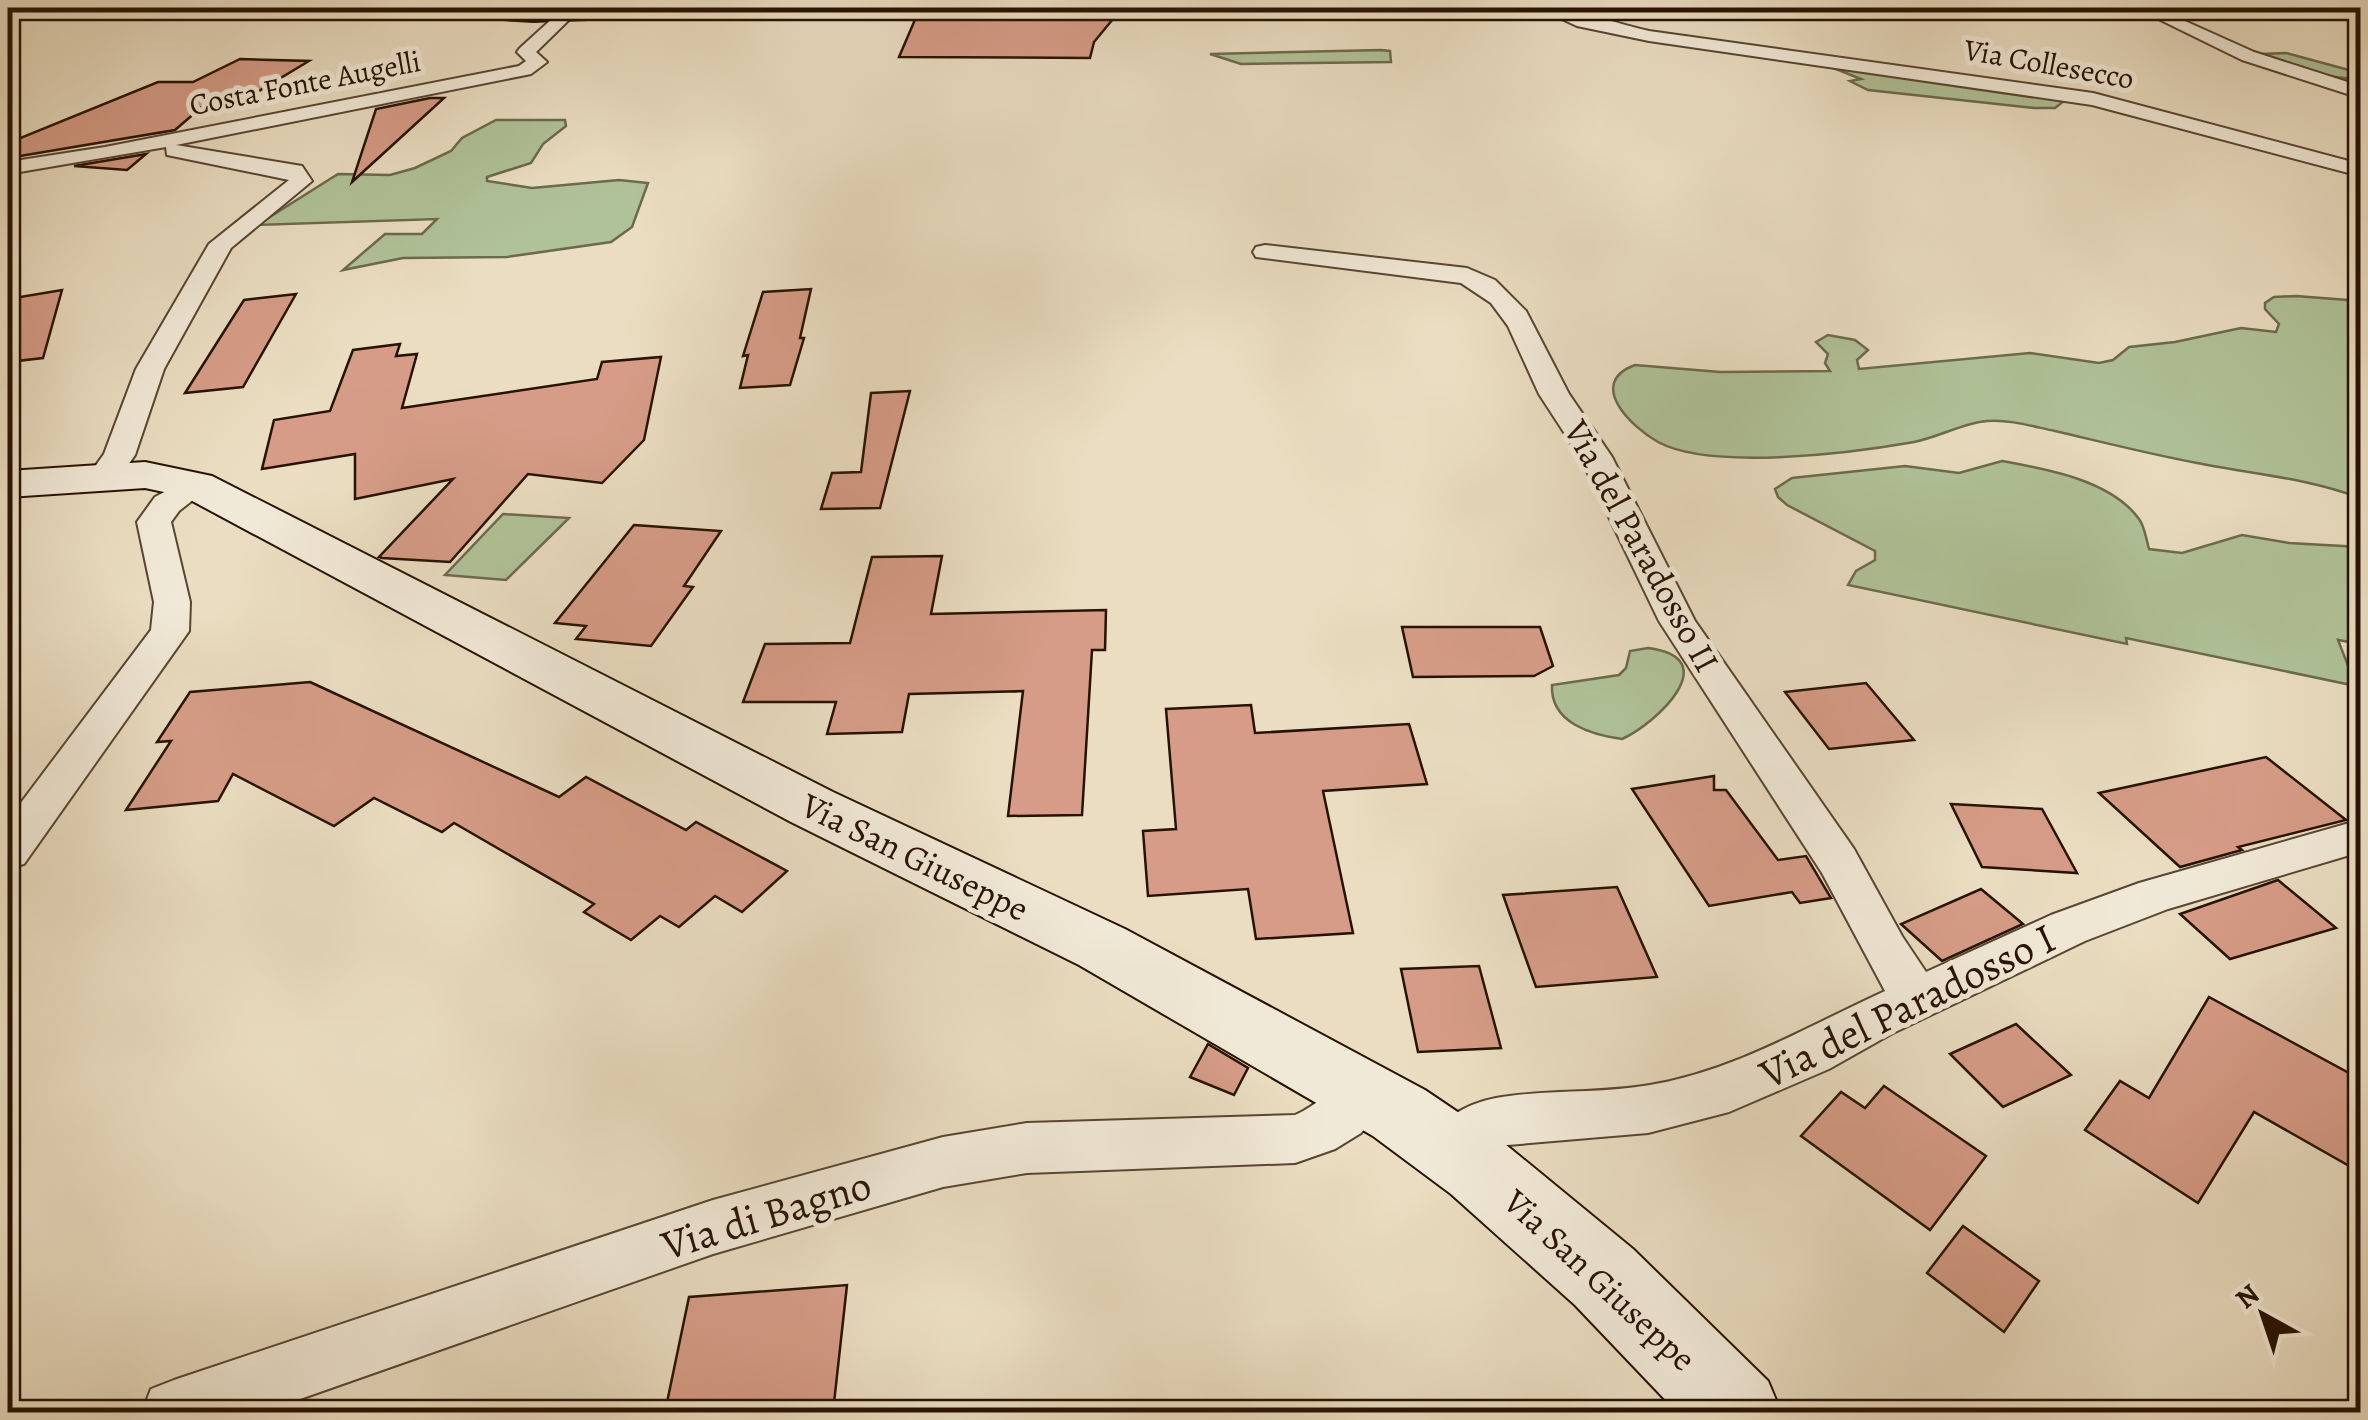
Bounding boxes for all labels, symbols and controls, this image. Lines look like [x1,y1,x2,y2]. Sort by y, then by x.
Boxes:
street label: Via Collesecco [1960,29,2137,99]
street label: Costa Fonte Augelli [186,41,424,125]
street label: Via del Paradosso II [1552,410,1731,681]
street label: Via San Giuseppe [793,781,1037,933]
street label: Via del Paradosso I [1749,909,2065,1102]
street label: Via di Bagno [654,1156,878,1274]
street label: Via San Giuseppe [1493,1177,1707,1382]
north arrow [2213,1265,2313,1365]
text: N [2228,1276,2268,1318]

